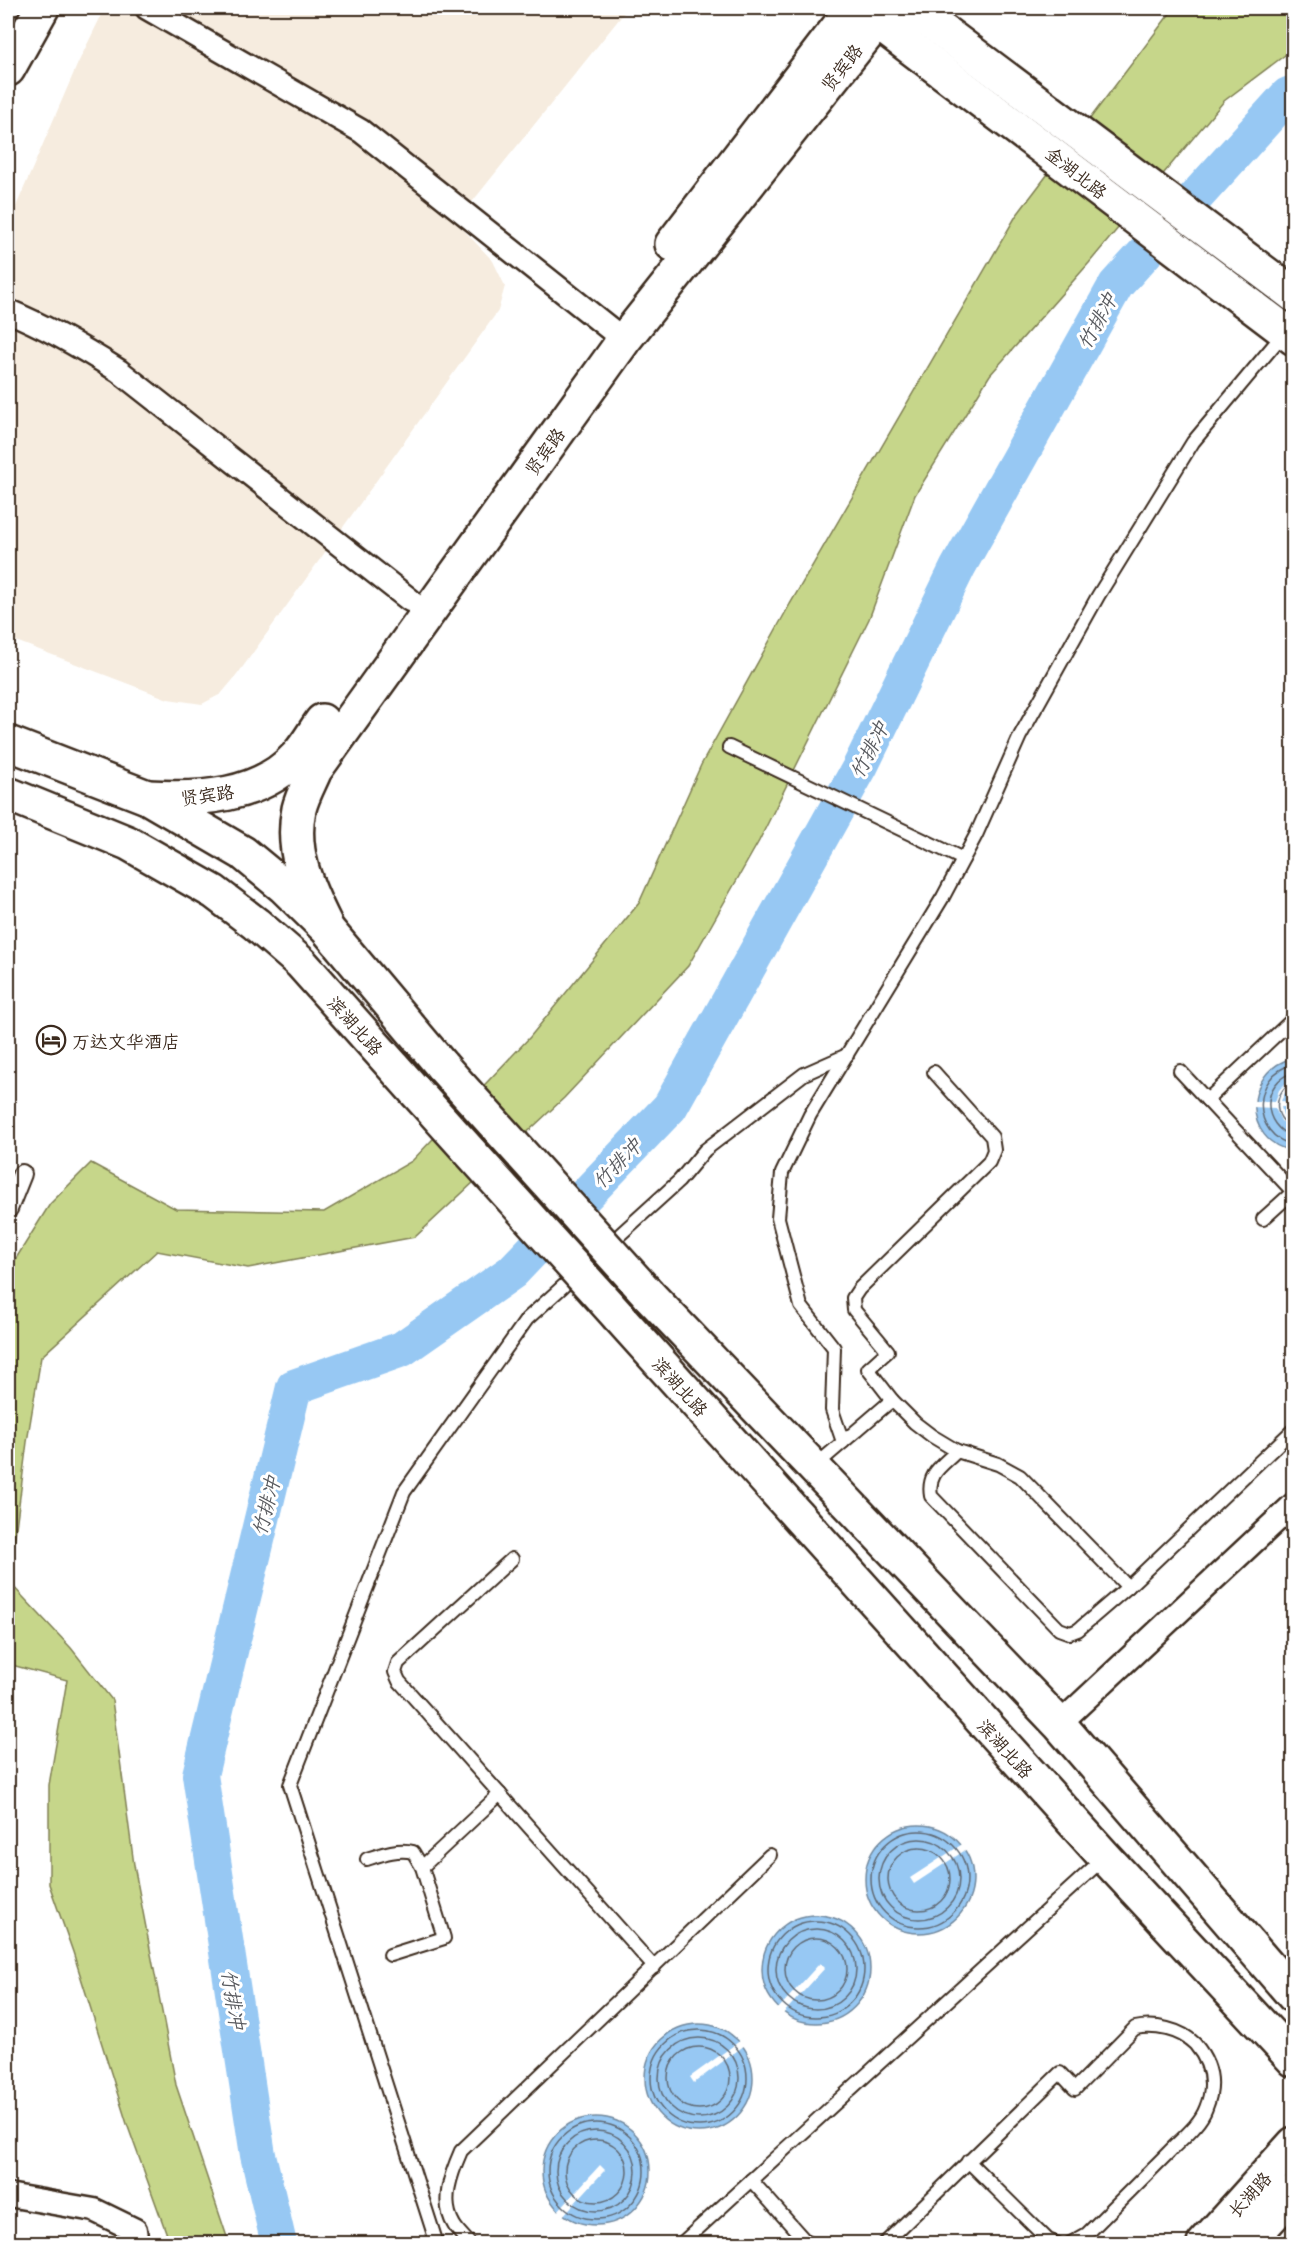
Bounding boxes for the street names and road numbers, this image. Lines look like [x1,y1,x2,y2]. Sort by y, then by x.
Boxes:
street label: 贤宾路 [814,37,868,97]
street label: 金湖北路 [1040,139,1114,205]
street label: 贤宾路 [517,421,571,481]
street label: 贤宾路 [178,777,236,811]
street label: 滨湖北路 [322,989,390,1061]
street label: 滨湖北路 [647,1350,715,1422]
street label: 滨湖北路 [972,1712,1040,1784]
street label: 长湖路 [1221,2165,1277,2223]

